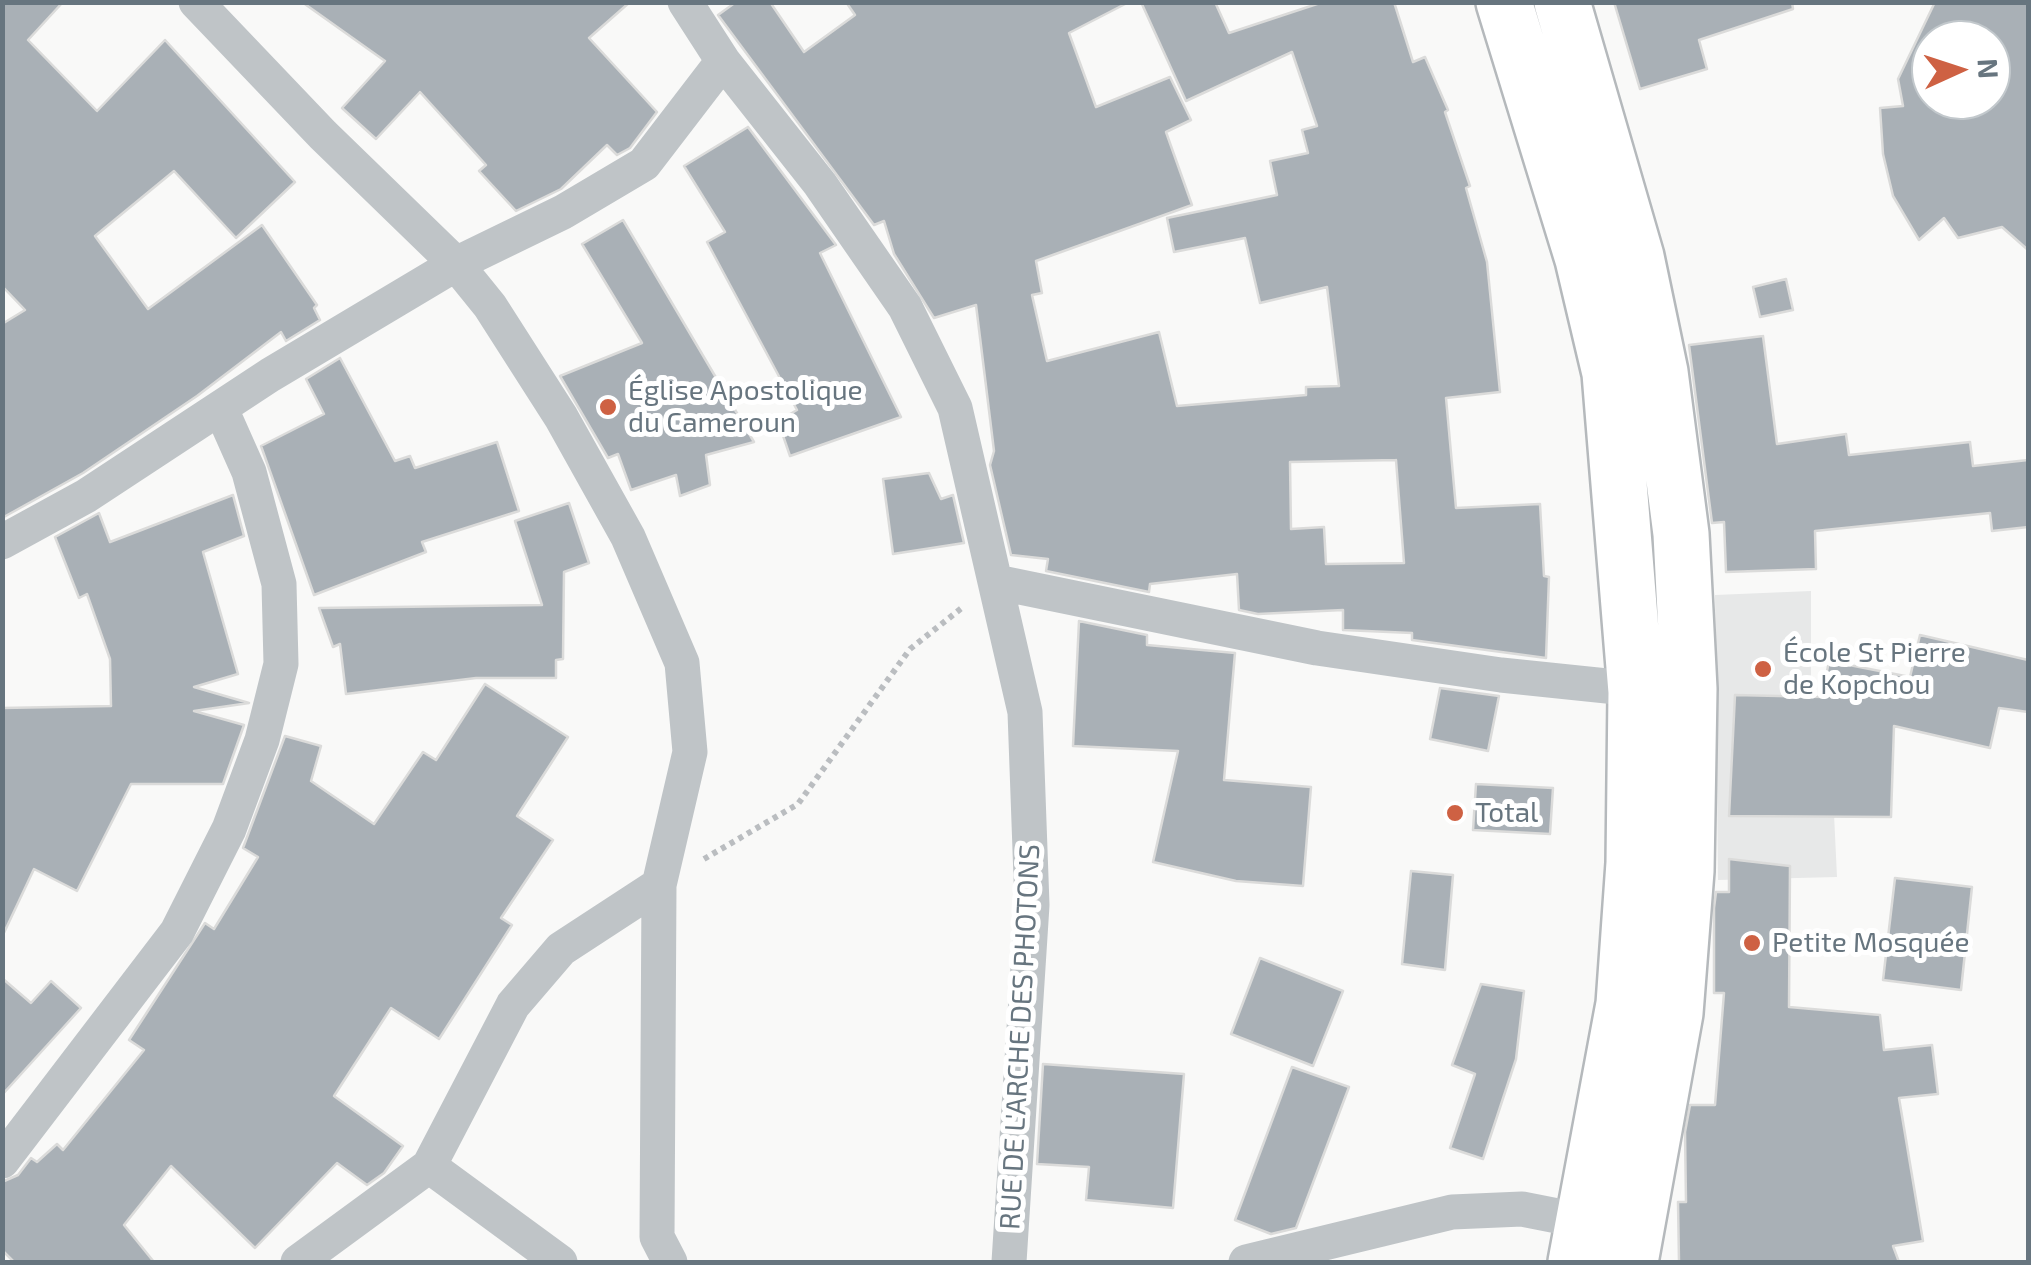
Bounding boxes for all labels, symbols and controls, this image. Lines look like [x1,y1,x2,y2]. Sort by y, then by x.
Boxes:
north arrow [1911,20,2011,120]
text: N [1971,58,2006,80]
place label: Église Apostolique du Cameroun [628,374,863,440]
marker: Église Apostolique du Cameroun [597,396,619,418]
place label: École St Pierre de Kopchou [1783,636,1966,702]
marker: École St Pierre de Kopchou [1752,658,1774,680]
place label: Total [1475,796,1538,830]
marker: Total [1444,802,1466,824]
street label: RUE DE L'ARCHE DES PHOTONS [993,843,1047,1231]
place label: Petite Mosquée [1772,926,1970,960]
marker: Petite Mosquée [1741,932,1763,954]

